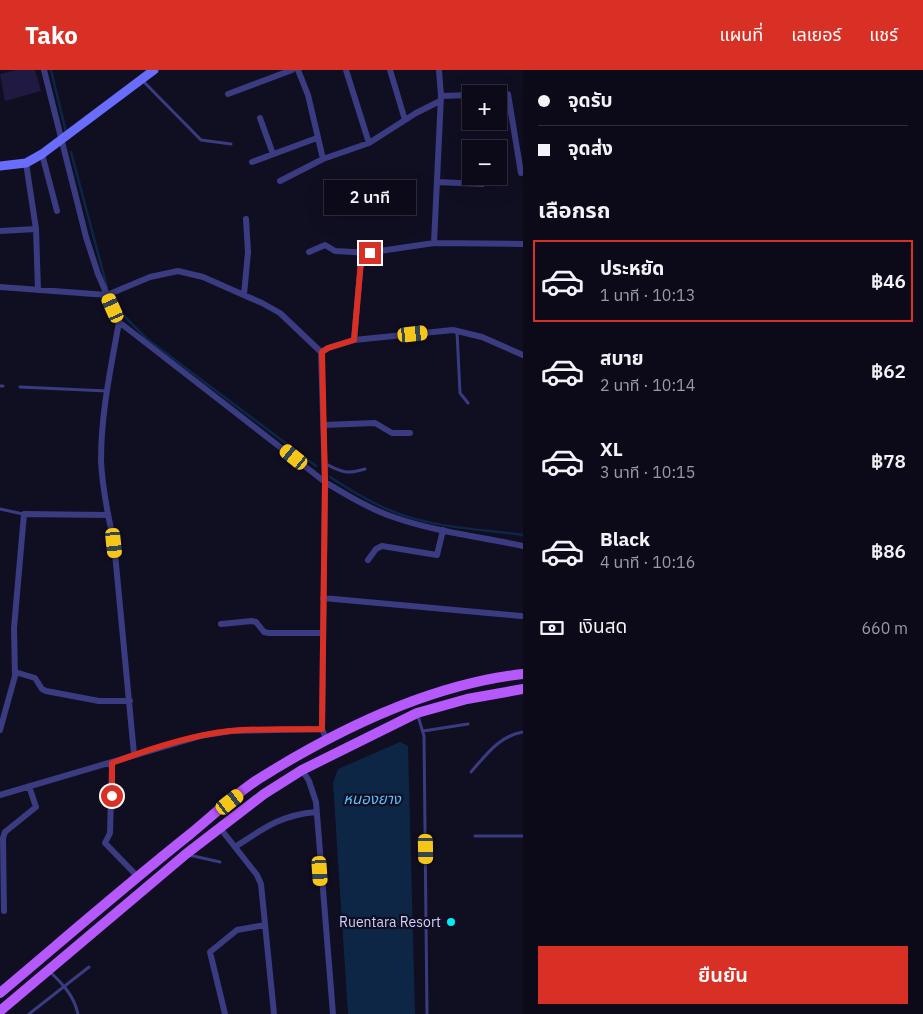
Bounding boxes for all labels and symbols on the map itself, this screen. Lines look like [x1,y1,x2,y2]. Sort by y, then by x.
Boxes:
callout: 2 นาที [324,180,416,216]
route end [359,242,381,264]
car [100,291,125,325]
car [397,325,428,343]
car [277,442,310,472]
car [104,527,123,559]
route start [101,785,123,807]
car [213,787,246,817]
water label: หนองยาง [343,789,402,808]
car [418,834,433,864]
car [311,856,328,886]
place label: Ruentara Resort [339,913,441,931]
marker: Ruentara Resort [445,916,457,928]

